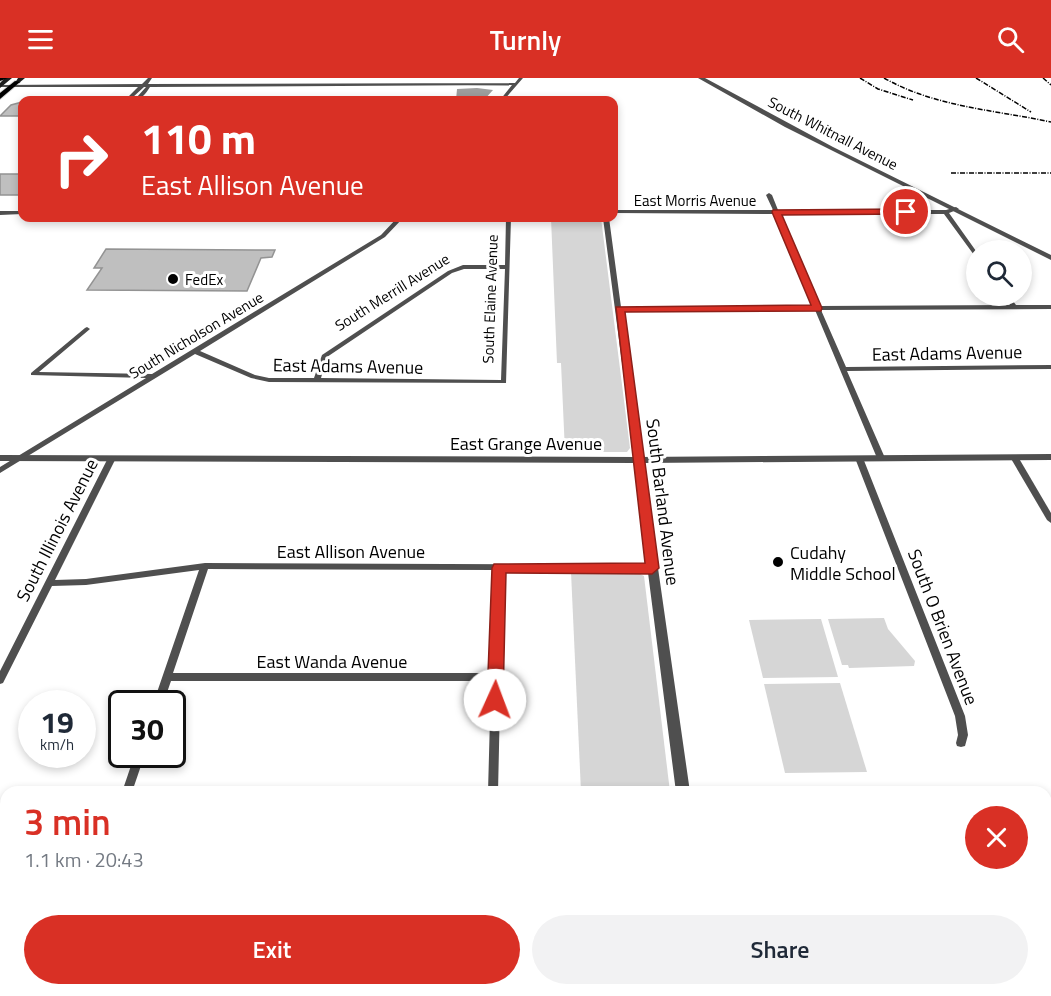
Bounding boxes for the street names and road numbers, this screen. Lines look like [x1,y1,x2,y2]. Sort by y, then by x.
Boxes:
street label: South Whitnall Avenue [764,90,902,176]
street label: East Morris Avenue [634,189,756,212]
street label: South Elaine Avenue [476,234,504,364]
street label: South Merrill Avenue [330,247,454,337]
street label: South Nicholson Avenue [124,286,268,384]
street label: East Adams Avenue [872,338,1022,368]
street label: East Adams Avenue [273,351,423,381]
street label: South Barland Avenue [639,417,687,587]
street label: East Grange Avenue [450,430,602,457]
street label: South Illinois Avenue [9,454,105,606]
street label: East Allison Avenue [277,538,425,565]
street label: South O Brien Avenue [901,545,985,709]
street label: East Wanda Avenue [257,648,407,675]

